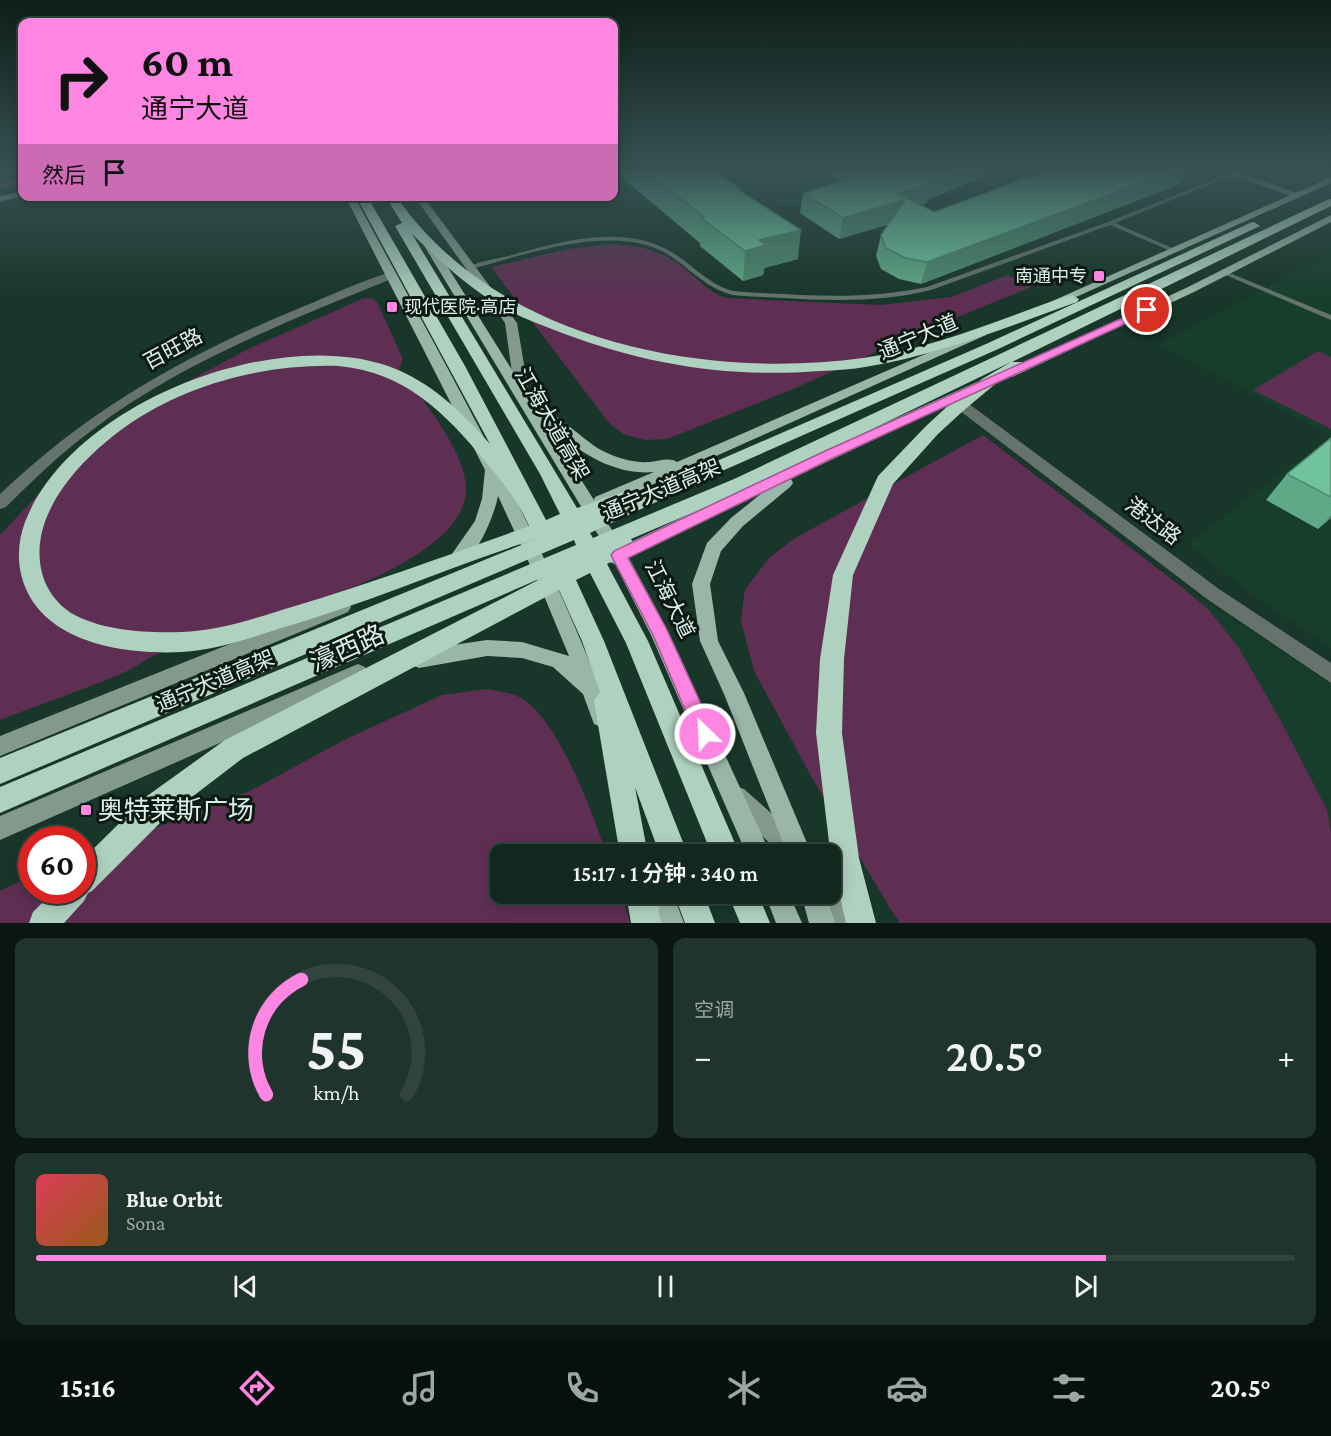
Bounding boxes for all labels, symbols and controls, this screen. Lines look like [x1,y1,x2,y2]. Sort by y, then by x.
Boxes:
text: 60 m [141,38,233,85]
icon: right [42,42,120,120]
text: 通宁大道 [141,94,249,124]
icon: arrive [98,156,131,189]
text: 然后 [42,163,86,188]
place label: 南通中专 [1015,266,1087,286]
marker: 南通中专 [1092,269,1106,283]
pin [1121,284,1172,335]
icon: arrive [1130,293,1163,326]
place label: 现代医院·高店 [404,297,516,317]
marker: 现代医院·高店 [385,300,399,314]
street label: 通宁大道 [875,310,961,364]
street label: 百旺路 [140,324,206,374]
street label: 江海大道高架 [510,363,594,485]
street label: 通宁大道高架 [598,454,724,526]
street label: 港达路 [1121,492,1185,550]
street label: 江海大道 [640,556,700,642]
street label: 濠西路 [306,619,389,678]
street label: 通宁大道高架 [152,645,278,717]
position arrow [673,702,737,766]
place label: 奥特莱斯广场 [98,796,254,825]
marker: 奥特莱斯广场 [79,803,93,817]
speed limit sign: 60 [18,826,96,904]
text: 15:17 · 1 分钟 · 340 m [573,861,758,886]
text: 空调 [694,999,734,1021]
text: 55 [306,1013,367,1082]
text: 20.5° [946,1031,1043,1081]
text: − [694,1038,711,1075]
text: + [1278,1038,1295,1075]
text: km/h [313,1081,360,1105]
text: Blue Orbit [126,1187,222,1212]
text: Sona [126,1212,165,1234]
icon: previous [229,1270,262,1303]
icon: pause [649,1270,682,1303]
icon: next [1069,1270,1102,1303]
icon: directions [236,1367,278,1409]
icon: music [399,1367,441,1409]
icon: phone [561,1367,603,1409]
icon: climate [723,1367,765,1409]
icon: car [886,1367,928,1409]
icon: filters [1048,1367,1090,1409]
text: 15:16 [60,1373,116,1403]
text: 20.5° [1211,1373,1271,1403]

